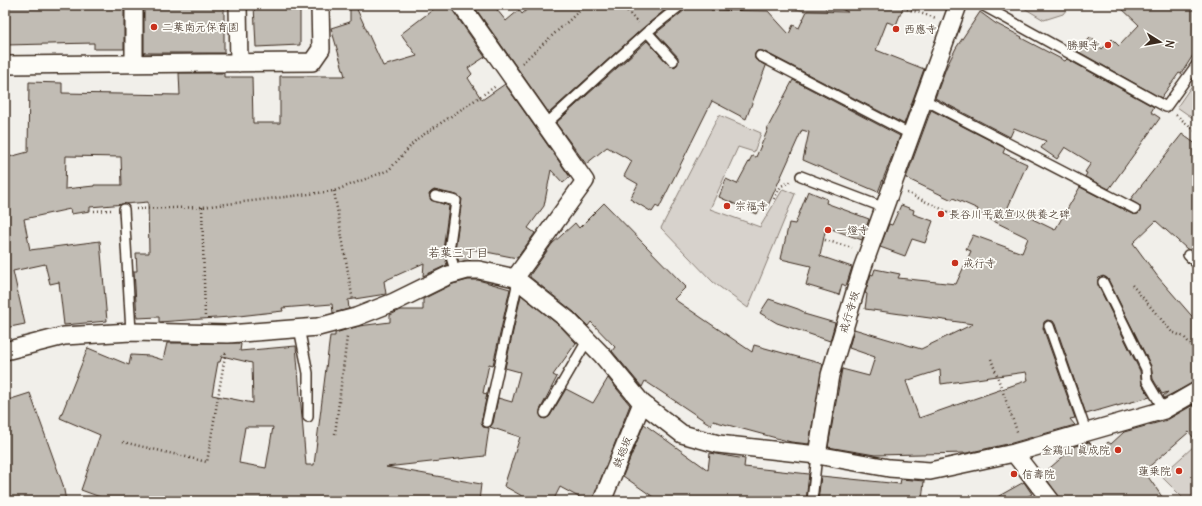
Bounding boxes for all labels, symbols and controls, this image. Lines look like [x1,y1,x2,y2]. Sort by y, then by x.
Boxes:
place label: 二葉南元保育園 [162,20,239,34]
marker: 二葉南元保育園 [149,22,159,32]
place label: 西應寺 [904,22,937,36]
north arrow [1140,22,1180,62]
marker: 西應寺 [891,24,901,34]
place label: 勝興寺 [1067,38,1100,52]
text: N [1162,39,1177,49]
marker: 勝興寺 [1103,40,1113,50]
place label: 宗福寺 [735,199,768,213]
marker: 宗福寺 [722,201,732,211]
place label: 長谷川平蔵宣以供養之碑 [949,207,1070,221]
marker: 長谷川平蔵宣以供養之碑 [936,209,946,219]
place label: 一燈寺 [836,223,869,237]
marker: 一燈寺 [823,225,833,235]
district label: 若葉三丁目 [428,245,488,260]
place label: 戒行寺 [963,256,996,270]
marker: 戒行寺 [950,258,960,268]
street label: 戒行寺坂 [836,289,862,335]
street label: 鉄砲坂 [609,434,635,470]
place label: 金鶏山 眞成院 [1041,443,1110,457]
marker: 金鶏山 眞成院 [1113,445,1123,455]
place label: 蓮乗院 [1138,464,1171,478]
marker: 蓮乗院 [1174,466,1184,476]
place label: 信壽院 [1022,467,1055,481]
marker: 信壽院 [1009,469,1019,479]

